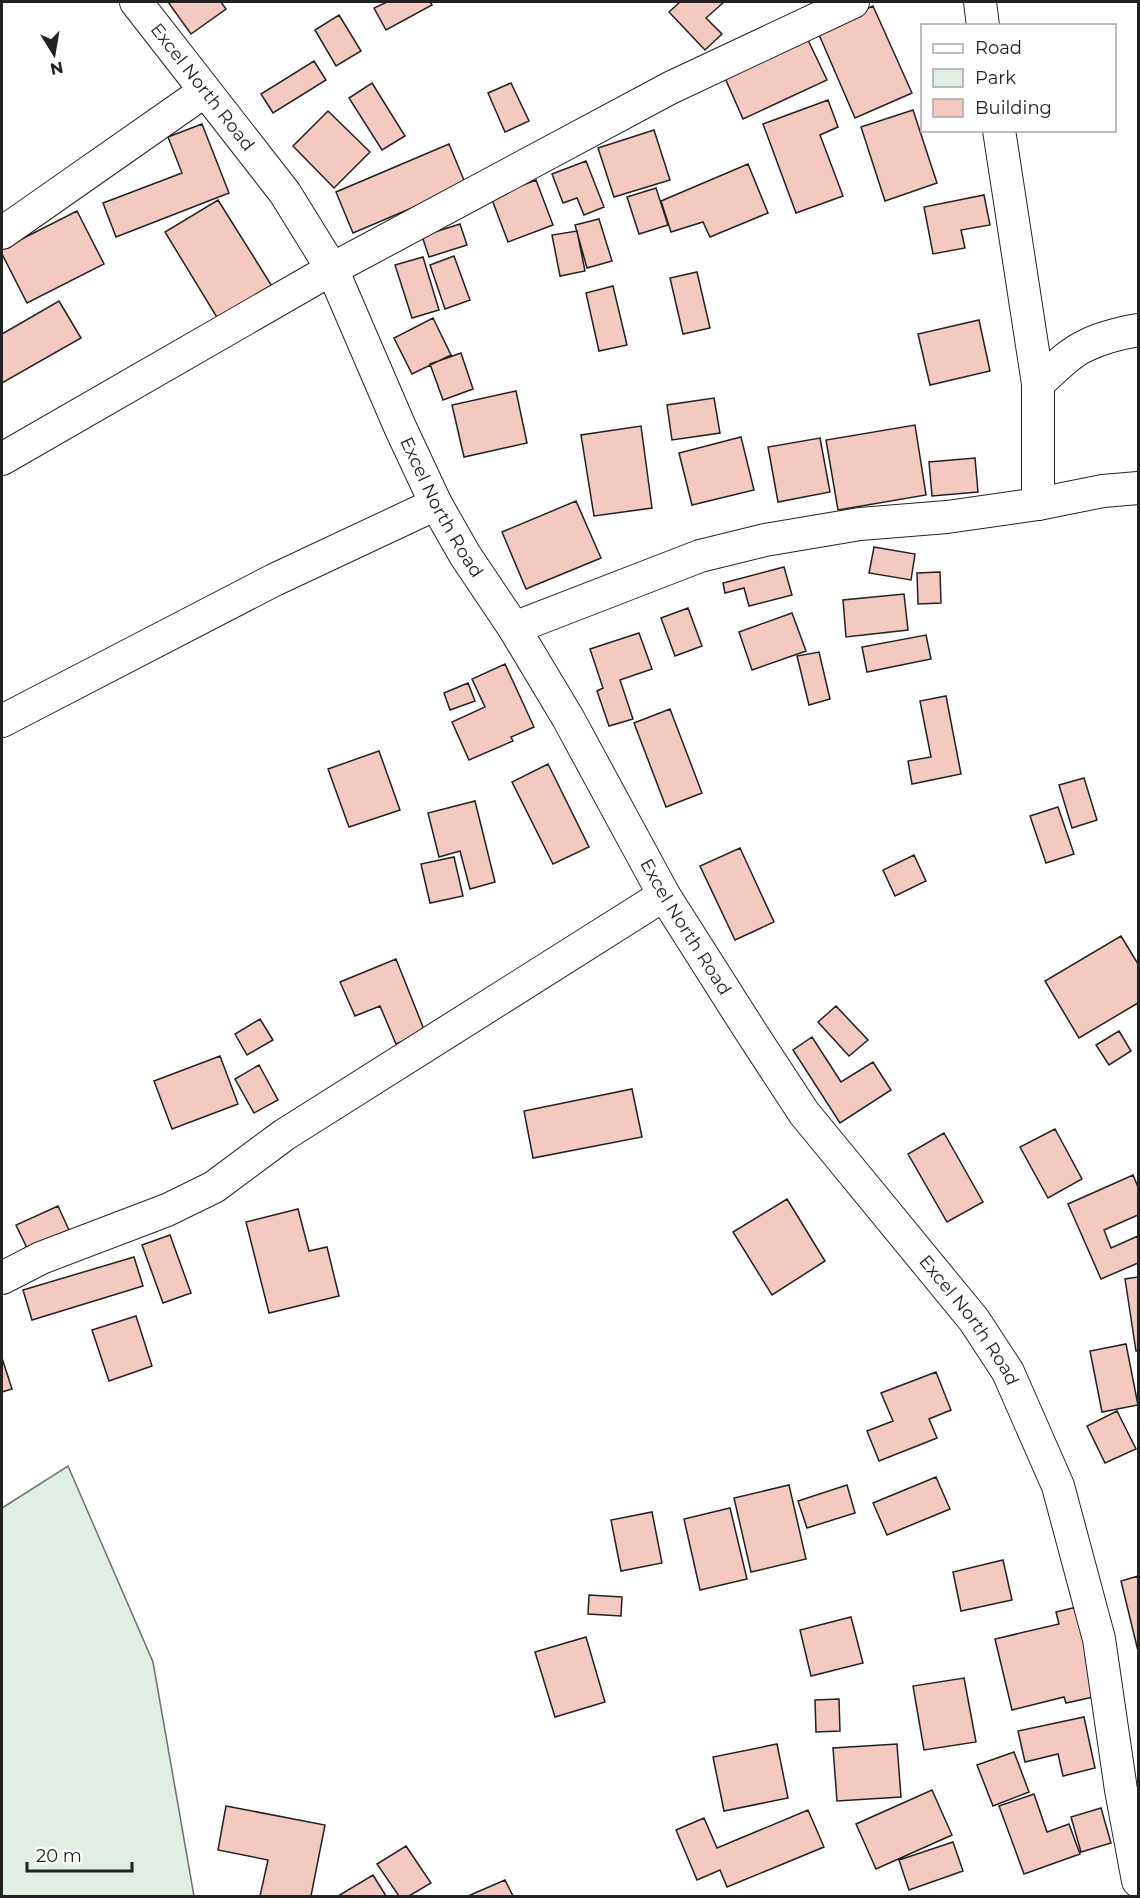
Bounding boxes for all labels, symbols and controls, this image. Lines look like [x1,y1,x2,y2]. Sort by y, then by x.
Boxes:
street label: Excel North Road [146,19,259,156]
north arrow [24,24,84,84]
legend [921,24,1116,132]
text: Road [975,37,1022,59]
text: N [49,58,65,79]
text: Park [975,67,1016,89]
text: Building [975,97,1052,119]
street label: Excel North Road [395,433,488,582]
street label: Excel North Road [635,855,736,999]
street label: Excel North Road [914,1251,1024,1389]
scale bar [27,1835,132,1873]
text: 20 m [36,1845,82,1867]

